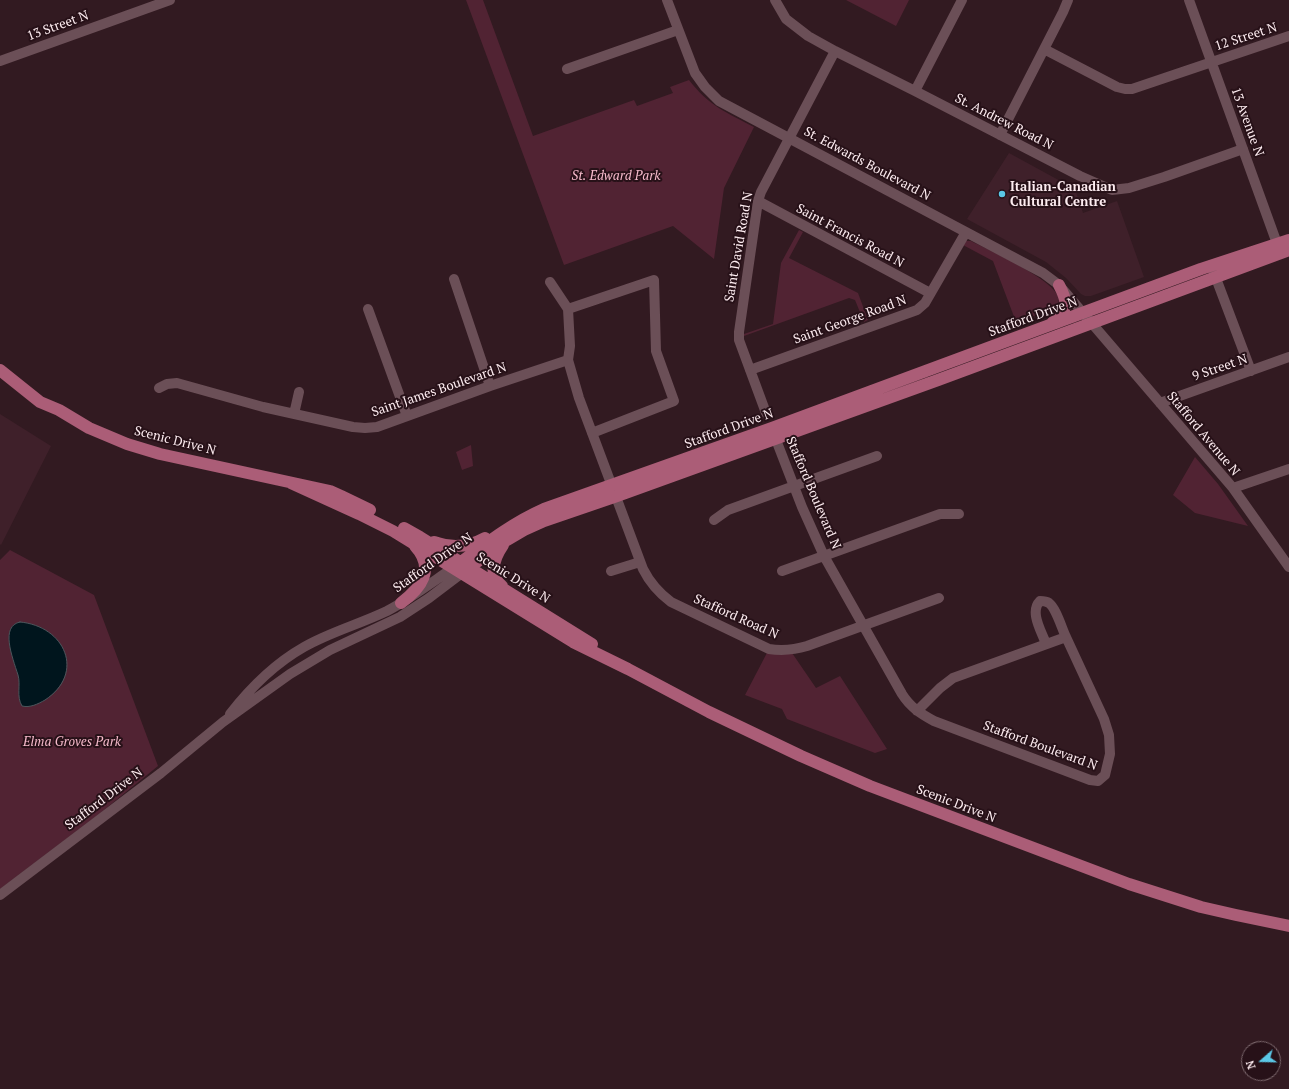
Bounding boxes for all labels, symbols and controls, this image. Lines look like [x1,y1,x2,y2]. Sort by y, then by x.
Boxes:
street label: 13 Street N [25,8,91,44]
street label: 12 Street N [1213,20,1279,54]
street label: 13 Avenue N [1227,85,1267,159]
street label: St. Andrew Road N [952,90,1056,154]
street label: St. Edwards Boulevard N [801,124,933,204]
park label: St. Edward Park [572,168,660,184]
place label: Italian-Canadian Cultural Centre [1010,179,1116,210]
marker: Italian-Canadian Cultural Centre [997,189,1007,199]
street label: Saint David Road N [722,191,756,303]
street label: Saint Francis Road N [793,201,907,271]
street label: Saint George Road N [791,292,909,348]
street label: Stafford Drive N [987,294,1079,340]
street label: 9 Street N [1190,351,1250,385]
street label: Saint James Boulevard N [370,360,508,420]
street label: Stafford Avenue N [1163,389,1243,479]
street label: Stafford Drive N [683,406,775,452]
street label: Scenic Drive N [132,423,218,459]
street label: Stafford Boulevard N [782,435,844,551]
street label: Stafford Drive N [390,530,476,596]
street label: Scenic Drive N [473,549,553,607]
street label: Stafford Road N [691,591,781,643]
street label: Stafford Boulevard N [981,718,1099,774]
park label: Elma Groves Park [23,734,121,750]
street label: Stafford Drive N [62,765,146,833]
street label: Scenic Drive N [914,782,998,826]
north arrow [1241,1041,1281,1081]
text: N [1243,1058,1259,1071]

